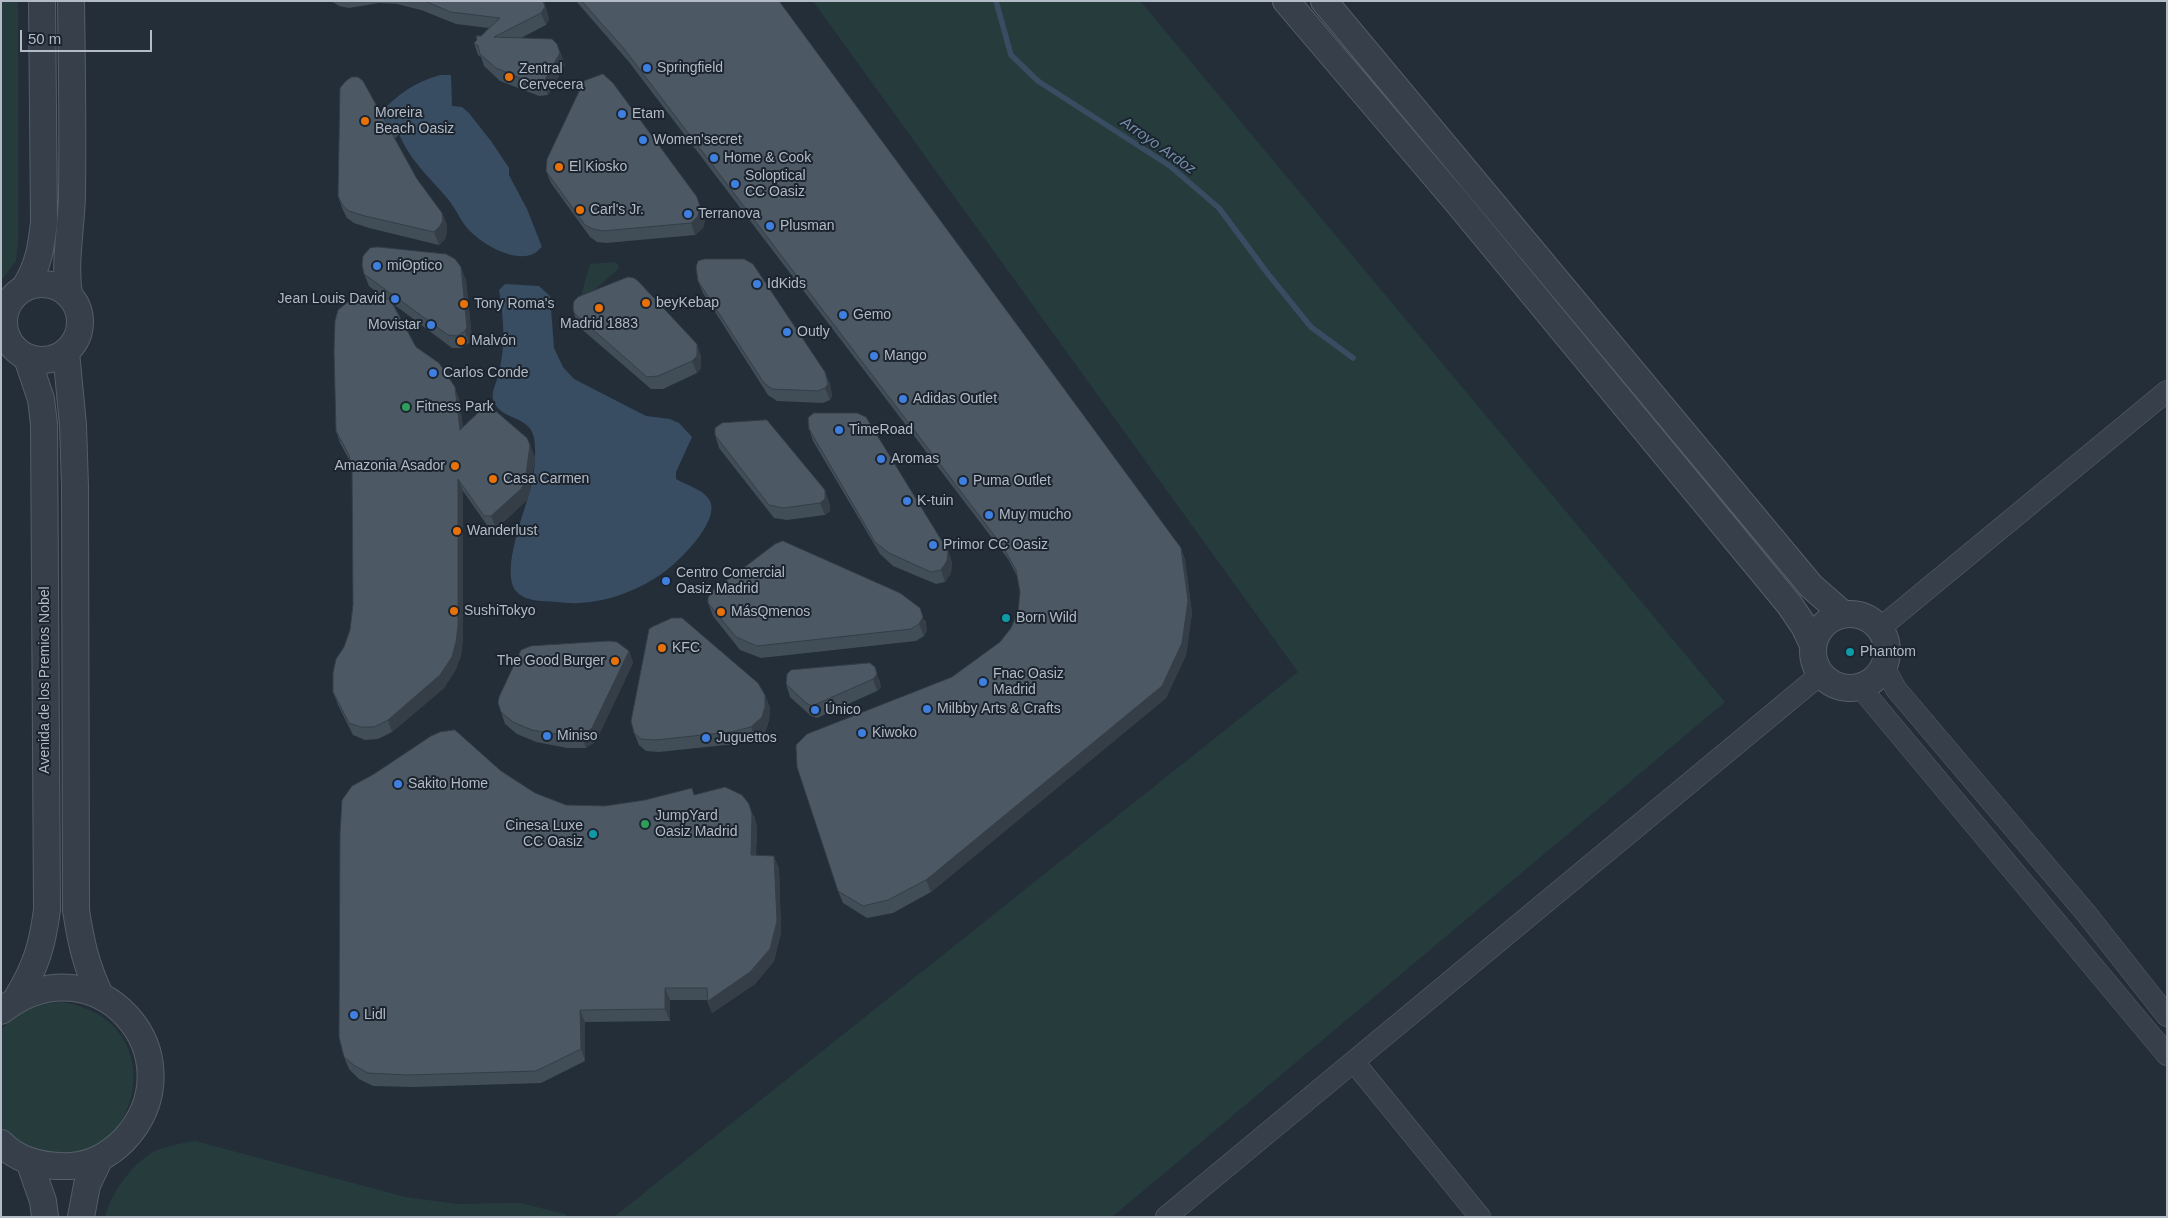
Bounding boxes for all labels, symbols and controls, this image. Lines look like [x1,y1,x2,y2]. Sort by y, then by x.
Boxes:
scale bar [22,20,155,52]
text: 50 m [28,30,61,47]
place label: Springfield [657,60,723,76]
place label: Zentral Cervecera [519,61,584,94]
marker: Springfield [641,62,653,74]
marker: Zentral Cervecera [503,71,515,83]
place label: Moreira Beach Oasiz [375,105,454,138]
place label: Etam [632,106,665,122]
marker: Etam [616,108,628,120]
water label: Arroyo Ardoz [1117,114,1199,178]
marker: Moreira Beach Oasiz [359,115,371,127]
place label: Women'secret [653,132,742,148]
marker: Women'secret [637,134,649,146]
place label: Home & Cook [724,150,811,166]
marker: Home & Cook [708,152,720,164]
place label: El Kiosko [569,159,627,175]
marker: El Kiosko [553,161,565,173]
place label: Soloptical CC Oasiz [745,168,806,200]
marker: Soloptical CC Oasiz [729,178,741,190]
place label: Carl's Jr. [590,202,644,218]
marker: Carl's Jr. [574,204,586,216]
place label: Terranova [698,206,760,222]
marker: Terranova [682,208,694,220]
place label: Plusman [780,218,834,234]
marker: Plusman [764,220,776,232]
place label: miOptico [387,258,442,274]
marker: miOptico [371,260,383,272]
place label: IdKids [767,276,806,292]
marker: IdKids [751,278,763,290]
place label: Jean Louis David [278,291,385,307]
marker: Jean Louis David [389,293,401,305]
place label: beyKebap [656,295,719,311]
place label: Tony Roma's [474,296,554,312]
marker: beyKebap [640,297,652,309]
marker: Tony Roma's [458,298,470,310]
marker: Madrid 1883 [593,302,605,314]
place label: Gemo [853,307,891,323]
marker: Gemo [837,309,849,321]
place label: Madrid 1883 [560,316,638,332]
place label: Movistar [368,317,421,333]
marker: Movistar [425,319,437,331]
place label: Outly [797,324,830,340]
marker: Outly [781,326,793,338]
place label: Malvón [471,333,516,349]
marker: Malvón [455,335,467,347]
place label: Mango [884,348,927,364]
marker: Mango [868,350,880,362]
place label: Carlos Conde [443,365,529,381]
marker: Carlos Conde [427,367,439,379]
place label: Adidas Outlet [913,391,997,407]
marker: Adidas Outlet [897,393,909,405]
place label: Fitness Park [416,399,494,415]
marker: Fitness Park [400,401,412,413]
place label: TimeRoad [849,422,913,438]
marker: TimeRoad [833,424,845,436]
place label: Aromas [891,451,939,467]
marker: Aromas [875,453,887,465]
place label: Amazonia Asador [334,458,445,474]
marker: Amazonia Asador [449,460,461,472]
place label: Casa Carmen [503,471,589,487]
marker: Casa Carmen [487,473,499,485]
place label: Puma Outlet [973,473,1051,489]
marker: Puma Outlet [957,475,969,487]
place label: K-tuin [917,493,954,509]
marker: K-tuin [901,495,913,507]
place label: Muy mucho [999,507,1071,523]
marker: Muy mucho [983,509,995,521]
place label: Wanderlust [467,523,537,539]
marker: Wanderlust [451,525,463,537]
place label: Primor CC Oasiz [943,537,1048,553]
marker: Primor CC Oasiz [927,539,939,551]
place label: Centro Comercial Oasiz Madrid [676,565,785,598]
marker: Centro Comercial Oasiz Madrid [660,575,672,587]
street label: Avenida de los Premios Nobel [37,586,53,774]
place label: SushiTokyo [464,603,536,619]
place label: MásQmenos [731,604,810,620]
marker: SushiTokyo [448,605,460,617]
marker: MásQmenos [715,606,727,618]
place label: Born Wild [1016,610,1077,626]
marker: Born Wild [1000,612,1012,624]
place label: KFC [672,640,700,656]
marker: KFC [656,642,668,654]
place label: Phantom [1860,644,1916,660]
marker: Phantom [1844,646,1856,658]
place label: The Good Burger [497,653,605,669]
marker: The Good Burger [609,655,621,667]
place label: Fnac Oasiz Madrid [993,666,1064,699]
marker: Fnac Oasiz Madrid [977,676,989,688]
place label: Milbby Arts & Crafts [937,701,1061,717]
place label: Único [825,702,861,718]
marker: Milbby Arts & Crafts [921,703,933,715]
marker: Único [809,704,821,716]
place label: Kiwoko [872,725,917,741]
marker: Kiwoko [856,727,868,739]
place label: Miniso [557,728,597,744]
marker: Miniso [541,730,553,742]
place label: Juguettos [716,730,777,746]
marker: Juguettos [700,732,712,744]
place label: Sakito Home [408,776,488,792]
marker: Sakito Home [392,778,404,790]
place label: JumpYard Oasiz Madrid [655,808,737,840]
place label: Cinesa Luxe CC Oasiz [505,818,583,850]
marker: JumpYard Oasiz Madrid [639,818,651,830]
marker: Cinesa Luxe CC Oasiz [587,828,599,840]
place label: Lidl [364,1007,386,1023]
marker: Lidl [348,1009,360,1021]

